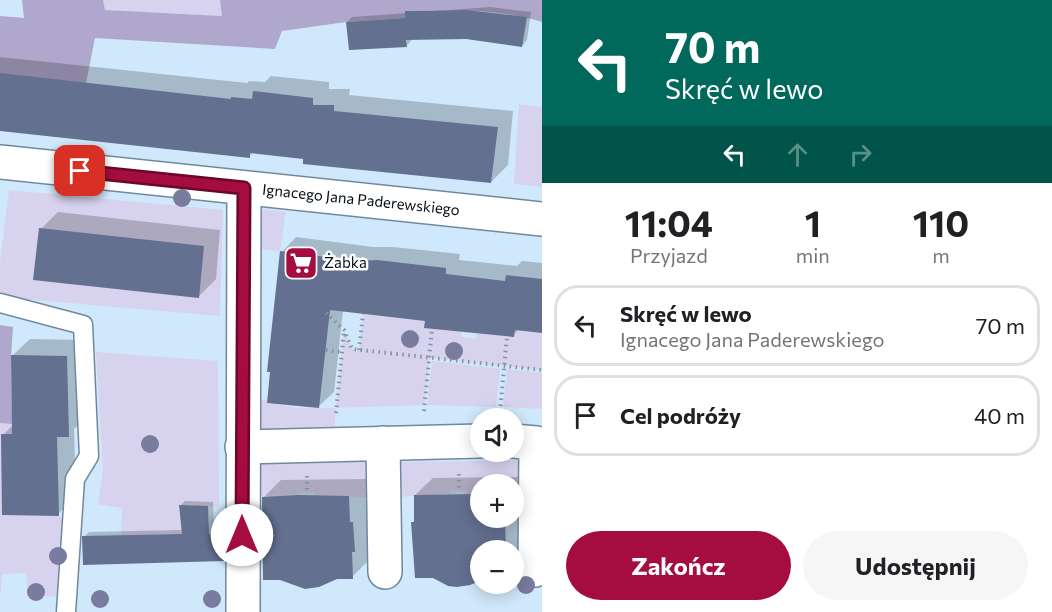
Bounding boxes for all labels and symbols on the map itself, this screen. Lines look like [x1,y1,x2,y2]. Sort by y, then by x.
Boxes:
pin [54,145,105,196]
street label: Ignacego Jana Paderewskiego [261,180,461,218]
supermarket icon: Żabka [283,245,319,281]
place label: Żabka [324,253,367,271]
position arrow [210,503,274,567]

